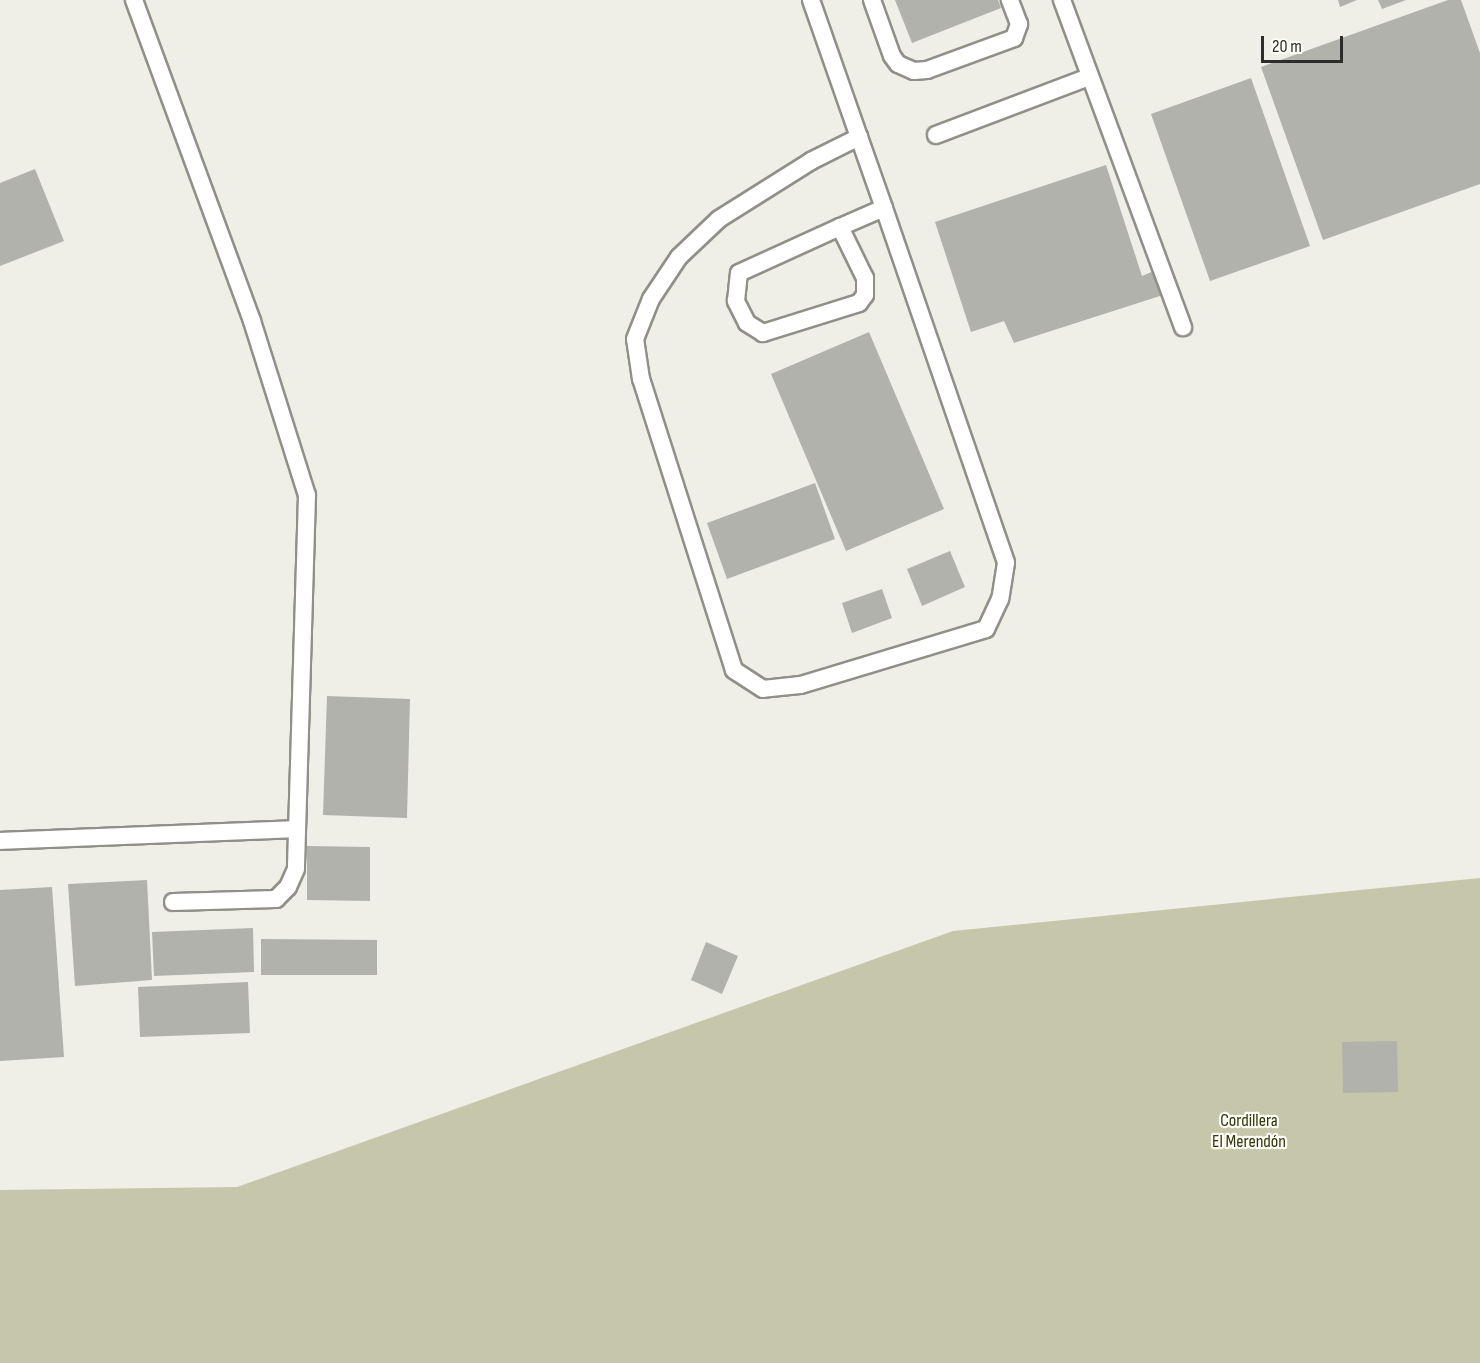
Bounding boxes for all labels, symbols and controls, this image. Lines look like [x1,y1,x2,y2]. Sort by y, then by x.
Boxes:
scale bar [1264,24,1346,62]
text: 20 m [1272,36,1302,57]
park label: Cordillera El Merendón [1212,1111,1286,1154]

